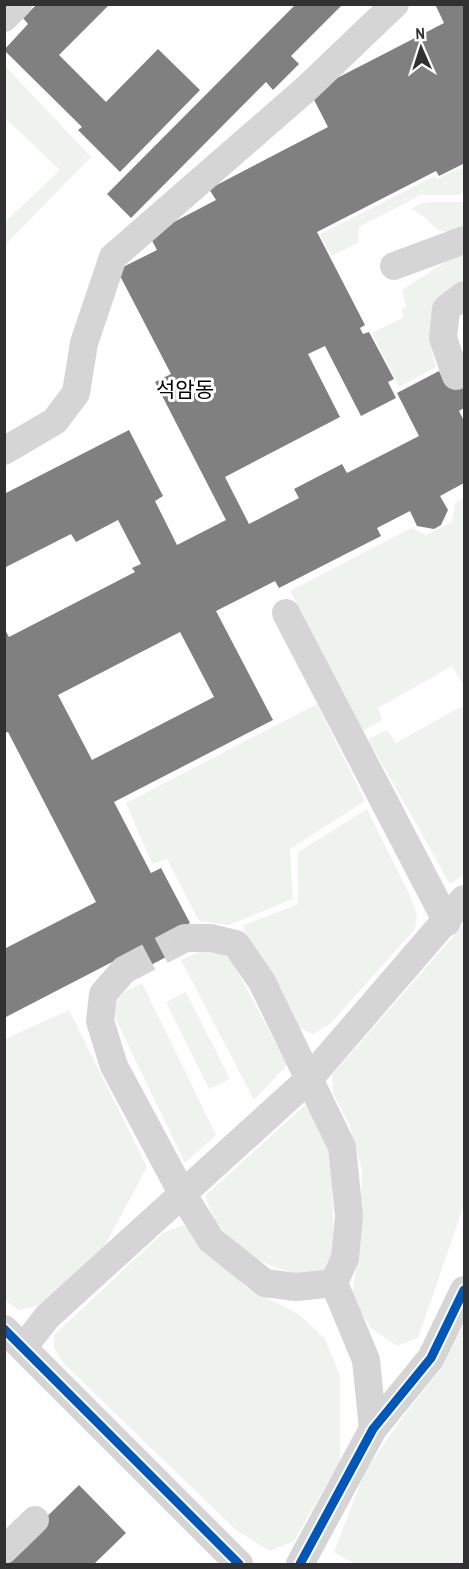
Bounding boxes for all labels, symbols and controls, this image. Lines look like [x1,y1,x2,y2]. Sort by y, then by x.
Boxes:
north arrow [391,18,451,78]
text: N [415,22,426,44]
district label: 석암동 [156,375,214,404]

